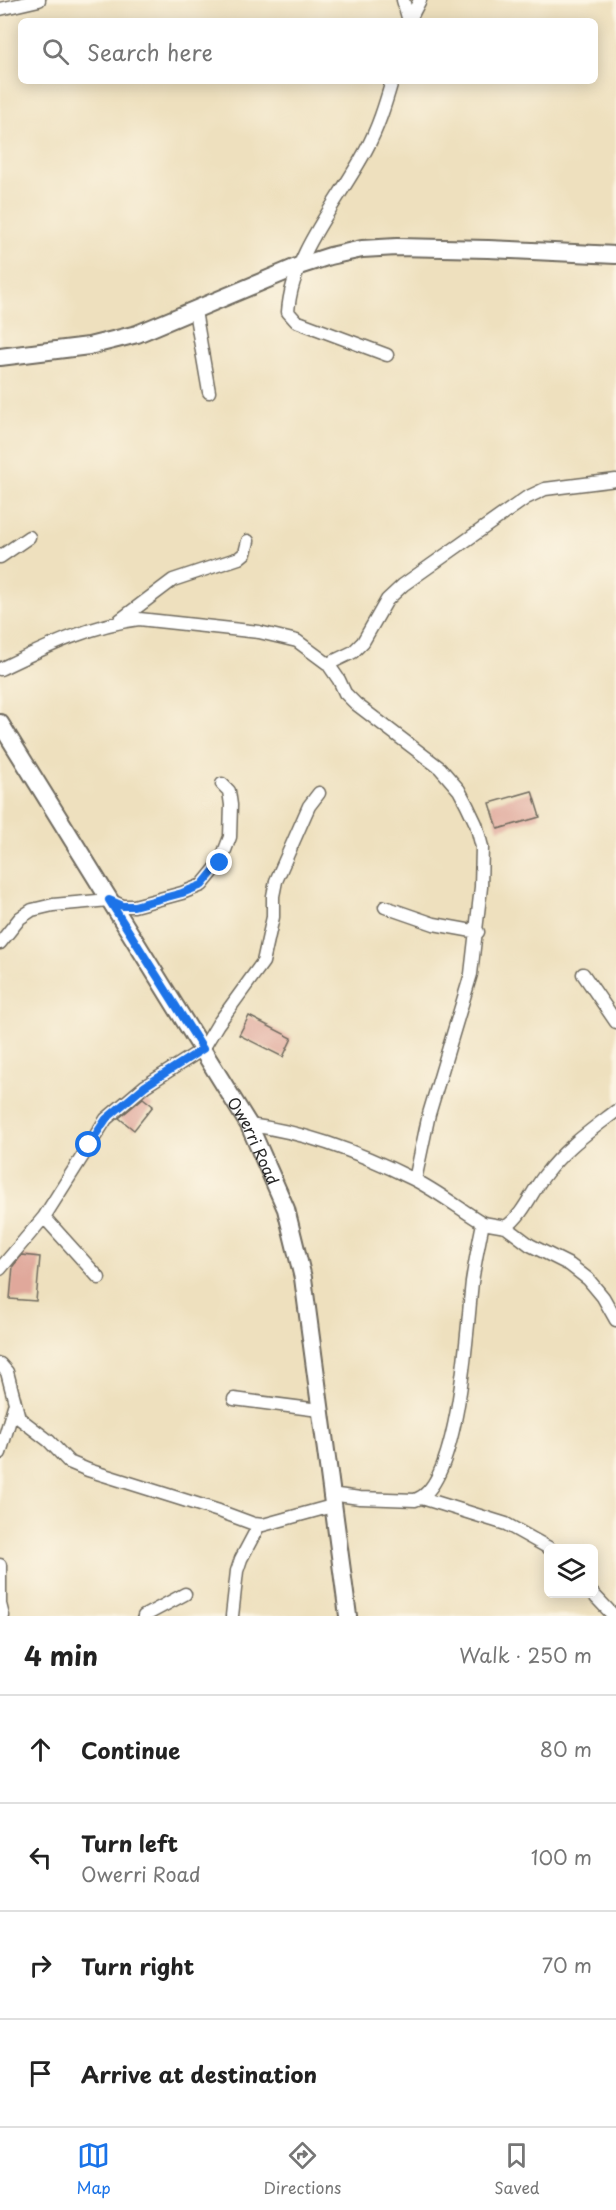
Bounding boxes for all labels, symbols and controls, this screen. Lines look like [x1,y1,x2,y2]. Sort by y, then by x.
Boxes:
search box [18,18,598,84]
icon: search [39,35,72,68]
text: Search here [87,35,213,68]
route end [206,849,232,875]
street label: Owerri Road [222,1092,286,1188]
route start [75,1131,101,1157]
map controls [544,1544,598,1598]
button: layers [544,1544,598,1598]
text: 4 min [24,1636,98,1675]
text: Walk · 250 m [459,1640,592,1670]
icon: ahead [24,1733,57,1766]
text: Continue [81,1733,180,1766]
text: 80 m [540,1734,592,1764]
text: Turn left [81,1826,178,1859]
icon: left [24,1841,57,1874]
text: 100 m [531,1842,592,1872]
text: Owerri Road [81,1859,201,1889]
icon: right [24,1949,57,1982]
text: Turn right [81,1949,194,1982]
text: 70 m [542,1950,592,1980]
icon: arrive [24,2057,57,2090]
text: Arrive at destination [81,2057,317,2090]
tab: Map [76,2139,111,2199]
tab: Directions [263,2139,341,2199]
tab: Saved [494,2139,540,2199]

